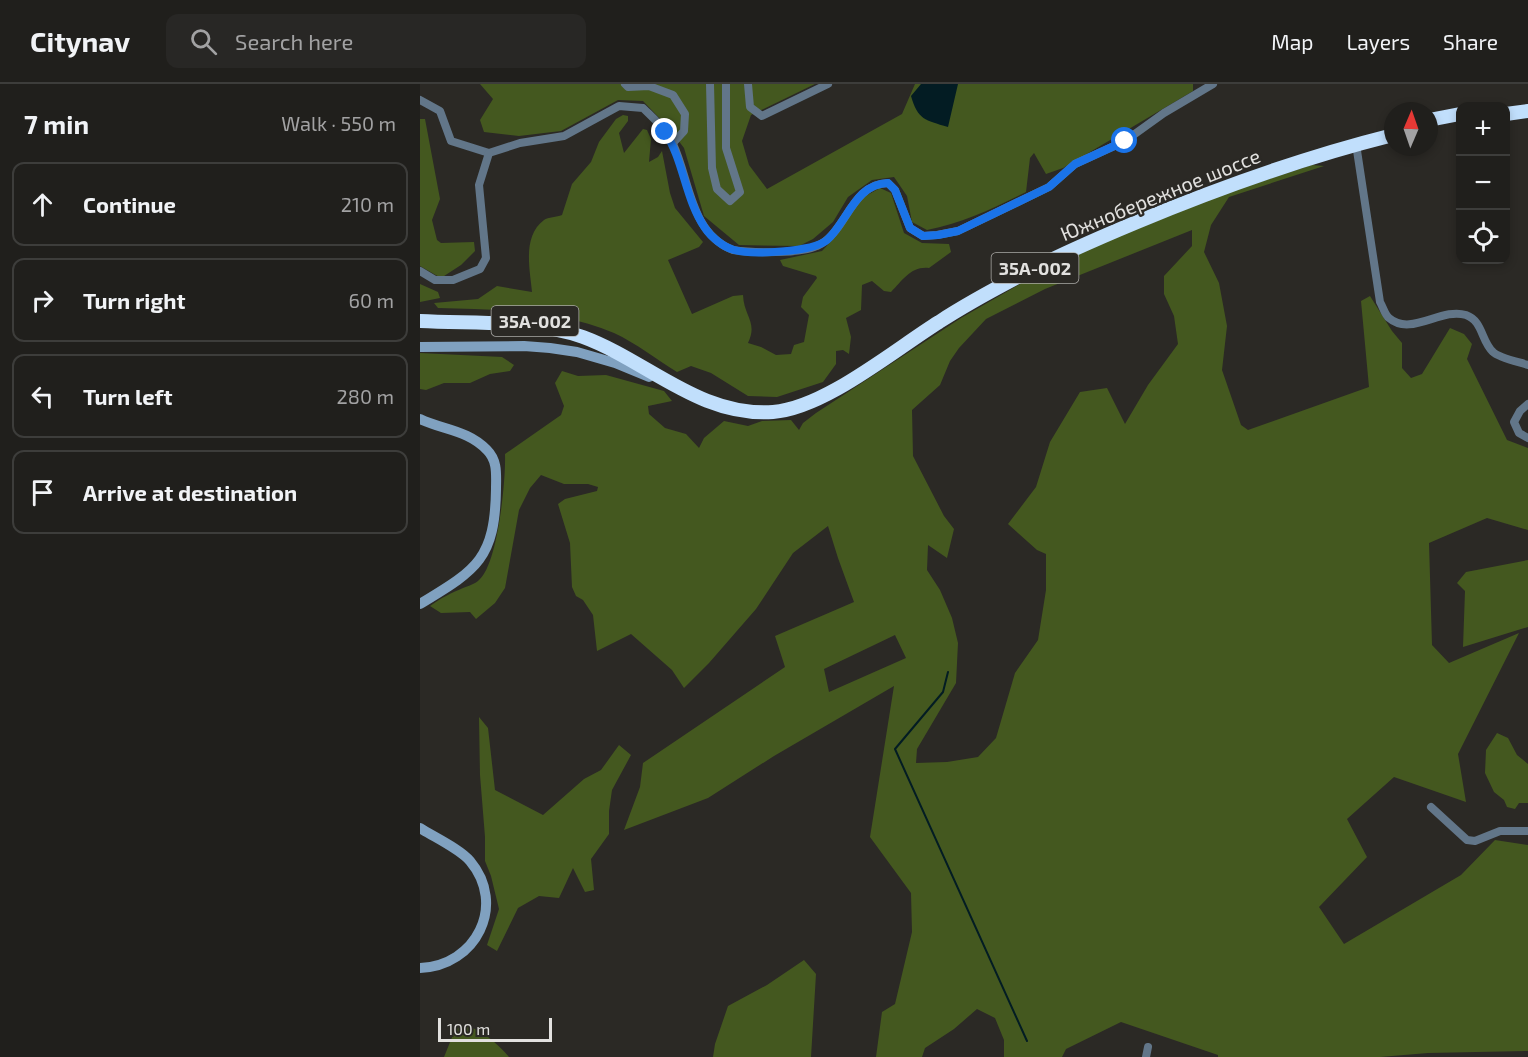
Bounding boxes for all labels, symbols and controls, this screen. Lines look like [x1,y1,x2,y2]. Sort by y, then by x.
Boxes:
search box [166,14,586,68]
text: Citynav [30,24,130,58]
icon: search [187,25,220,58]
text: Search here [235,28,353,54]
text: Map [1271,29,1313,54]
text: Layers [1346,29,1410,54]
text: Share [1443,29,1498,54]
north arrow [1384,102,1438,156]
map controls [1456,102,1510,264]
button: + [1456,102,1510,156]
text: 7 min [24,108,89,139]
text: Walk · 550 m [281,111,396,135]
route end [651,118,677,144]
route start [1111,127,1137,153]
street label: Южнобережное шоссе [1056,143,1264,245]
button: − [1456,156,1510,210]
icon: ahead [26,188,59,221]
text: Continue [83,191,176,217]
text: 210 m [341,192,394,216]
button: locate [1456,210,1510,264]
road number: 35А-002 [992,253,1078,283]
icon: right [26,284,59,317]
text: Turn right [83,287,185,313]
text: 60 m [349,288,394,312]
road number: 35А-002 [492,306,578,336]
icon: left [26,380,59,413]
text: Turn left [83,383,172,409]
text: 280 m [337,384,394,408]
icon: arrive [26,476,59,509]
text: Arrive at destination [83,479,297,505]
scale bar [438,1015,552,1042]
text: 100 m [447,1019,490,1038]

